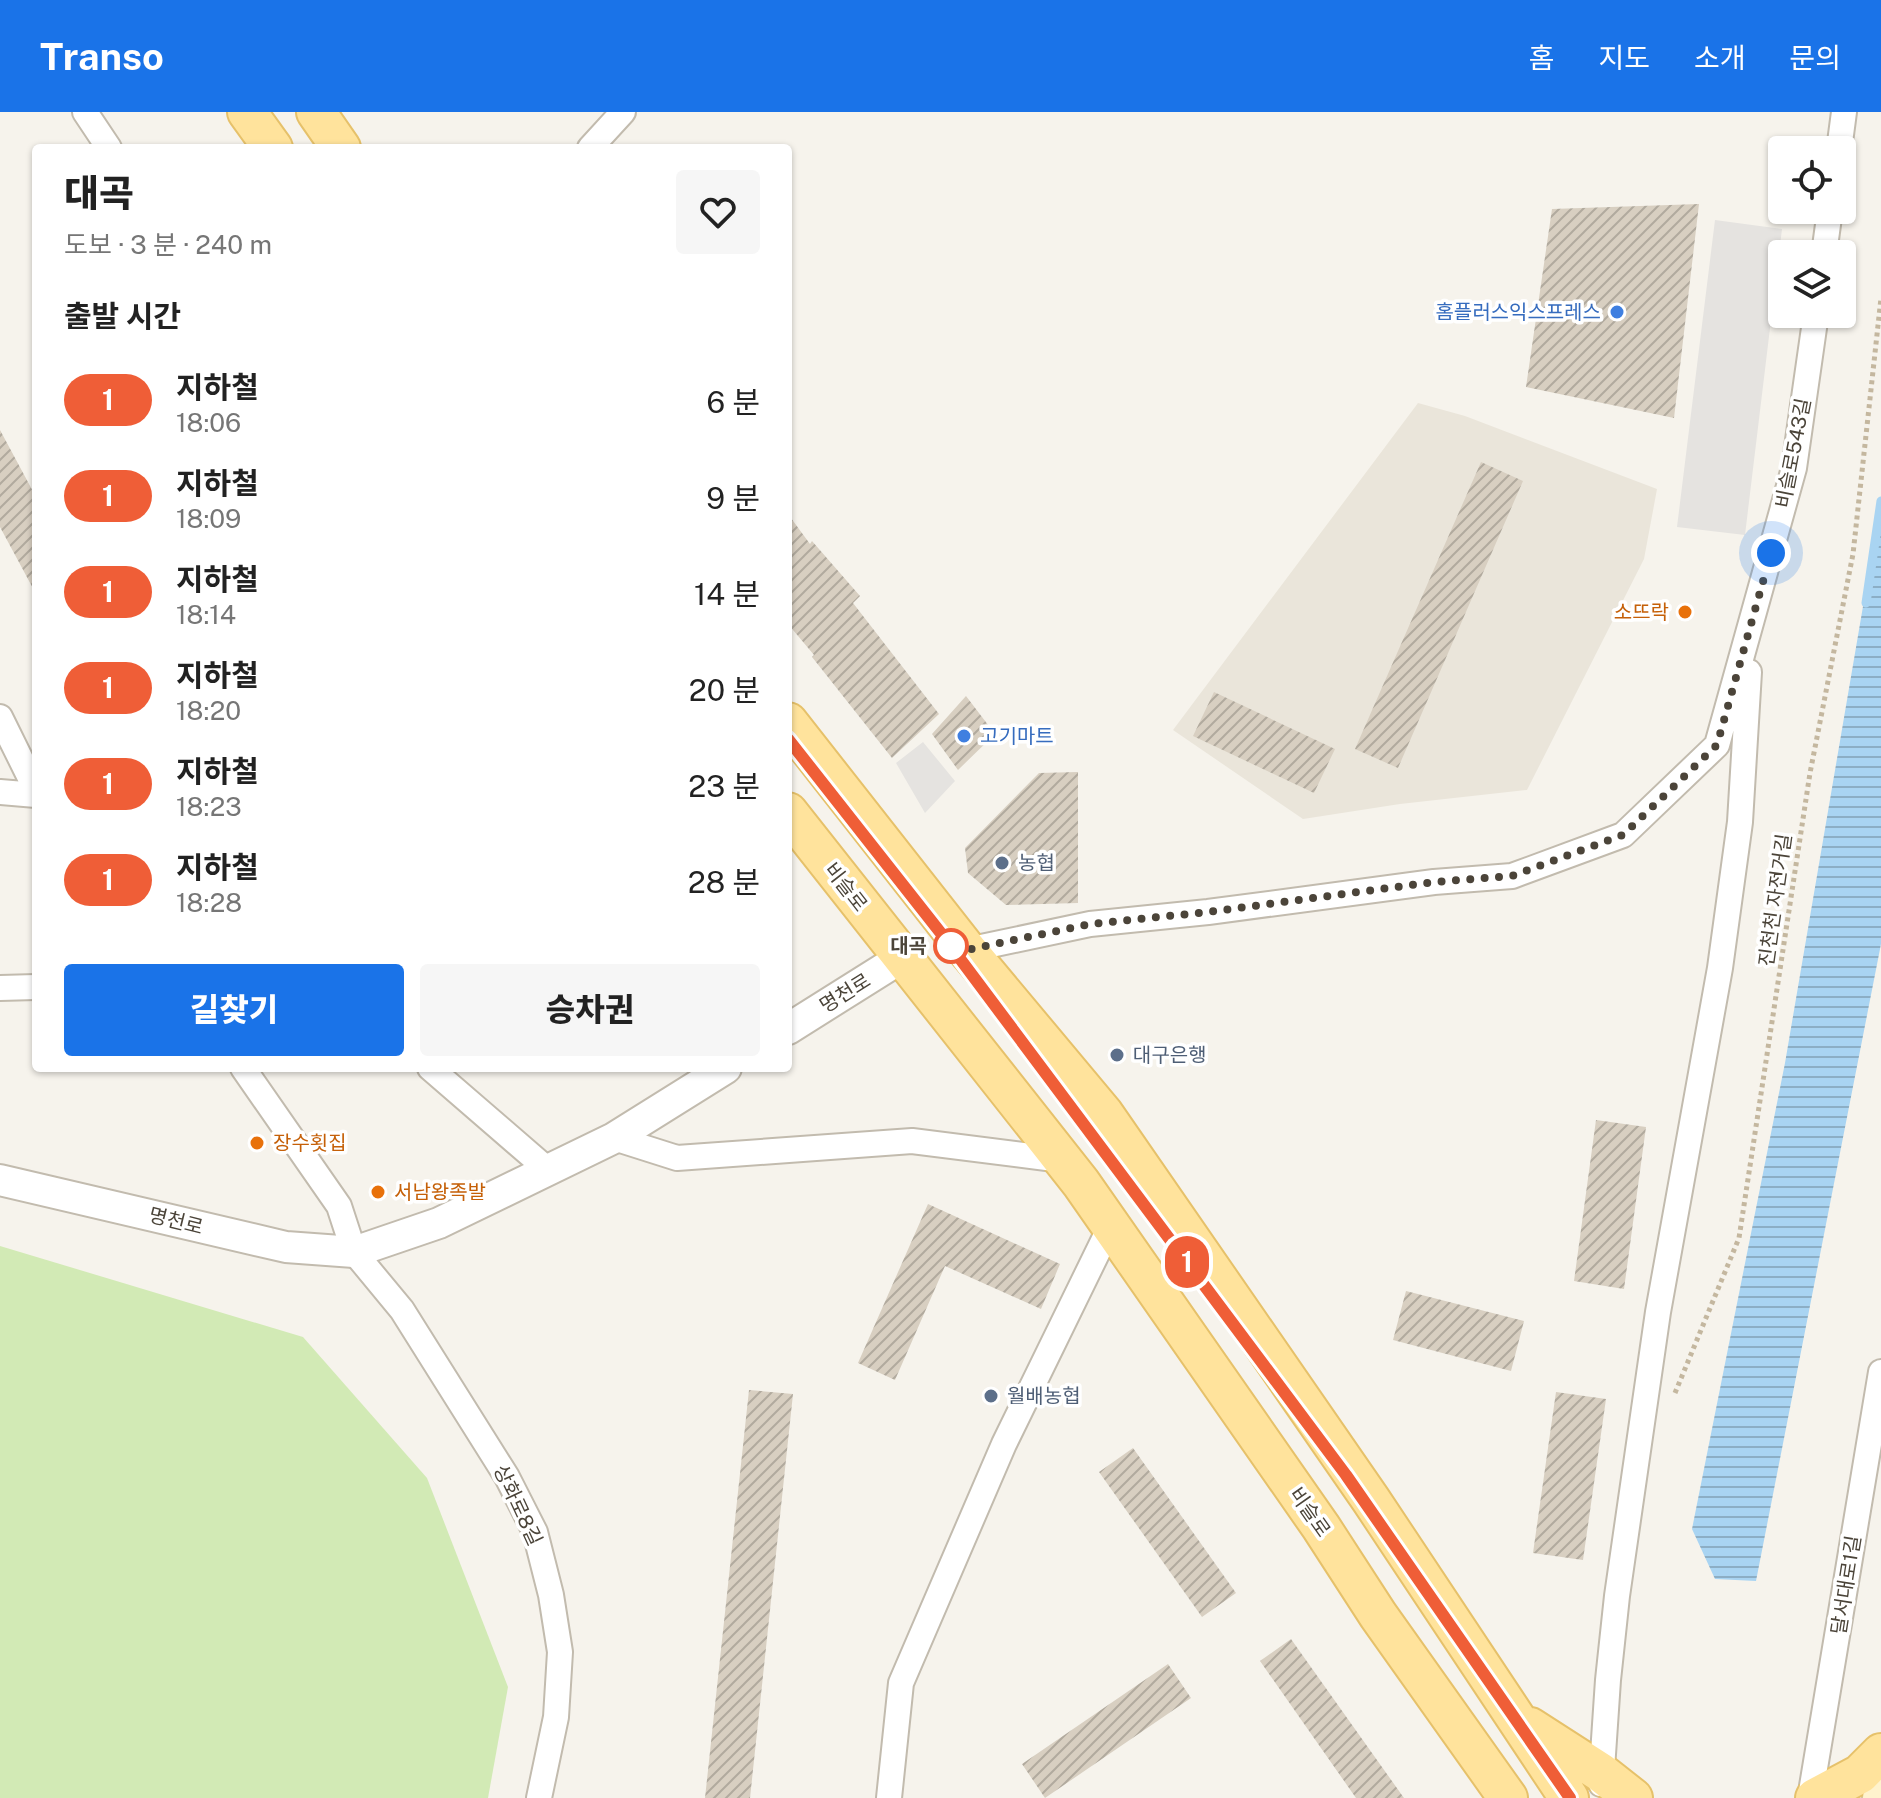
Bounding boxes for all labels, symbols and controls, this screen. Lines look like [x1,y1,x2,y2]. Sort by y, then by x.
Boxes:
text: Transo [40,34,164,79]
text: 홈 [1529,41,1554,74]
text: 지도 [1598,41,1650,74]
text: 소개 [1694,41,1745,74]
text: 문의 [1789,41,1841,74]
map controls [1768,136,1856,328]
button: locate [1768,136,1856,224]
button: heart [676,170,760,254]
text: 대곡 [64,171,134,216]
text: 도보 · 3 분 · 240 m [64,229,272,260]
button: layers [1768,240,1856,328]
text: 출발 시간 [64,298,181,334]
place label: 홈플러스익스프레스 [1435,300,1601,324]
marker: 홈플러스익스프레스 [1608,303,1626,321]
text: 지하철 [176,369,259,405]
text: 1 [102,383,114,416]
text: 6 분 [706,384,760,420]
street label: 비슬로543길 [1771,396,1815,510]
text: 18:06 [176,407,241,438]
text: 지하철 [176,465,259,501]
text: 1 [102,479,114,512]
text: 9 분 [706,480,760,516]
text: 18:09 [176,503,241,534]
your location [1751,533,1791,573]
text: 지하철 [176,561,259,597]
text: 1 [102,575,114,608]
text: 14 분 [694,576,760,612]
text: 18:14 [176,599,236,630]
place label: 소뜨락 [1614,600,1669,624]
marker: 소뜨락 [1676,603,1694,621]
text: 지하철 [176,657,259,693]
text: 1 [102,671,114,704]
text: 20 분 [689,672,760,708]
text: 18:20 [176,695,241,726]
place label: 고기마트 [980,724,1054,748]
marker: 고기마트 [955,727,973,745]
text: 지하철 [176,753,259,789]
text: 1 [102,767,114,800]
text: 23 분 [688,768,760,804]
text: 18:23 [176,791,242,822]
street label: 진천천 자전거길 [1754,832,1796,968]
text: 지하철 [176,849,259,885]
place label: 농협 [1018,851,1055,875]
marker: 농협 [993,854,1011,872]
street label: 비슬로 [820,858,872,916]
text: 1 [102,863,114,896]
text: 28 분 [688,864,760,900]
text: 18:28 [176,887,242,918]
marker: 대곡 [934,929,968,963]
place label: 대곡 [890,934,927,958]
button: 길찾기 [64,964,404,1056]
button: 승차권 [420,964,760,1056]
street label: 명천로 [815,968,875,1018]
place label: 대구은행 [1133,1043,1207,1067]
marker: 대구은행 [1108,1046,1126,1064]
place label: 장수횟집 [273,1131,347,1155]
marker: 장수횟집 [248,1134,266,1152]
place label: 서남왕족발 [394,1180,486,1204]
marker: 서남왕족발 [369,1183,387,1201]
street label: 명천로 [146,1203,206,1239]
line badge: 1 [1161,1236,1213,1288]
text: 1 [1181,1245,1193,1278]
place label: 월배농협 [1007,1384,1081,1408]
marker: 월배농협 [982,1387,1000,1405]
street label: 상화로8길 [489,1461,547,1549]
street label: 비슬로 [1284,1483,1336,1541]
street label: 달서대로1길 [1826,1534,1866,1636]

